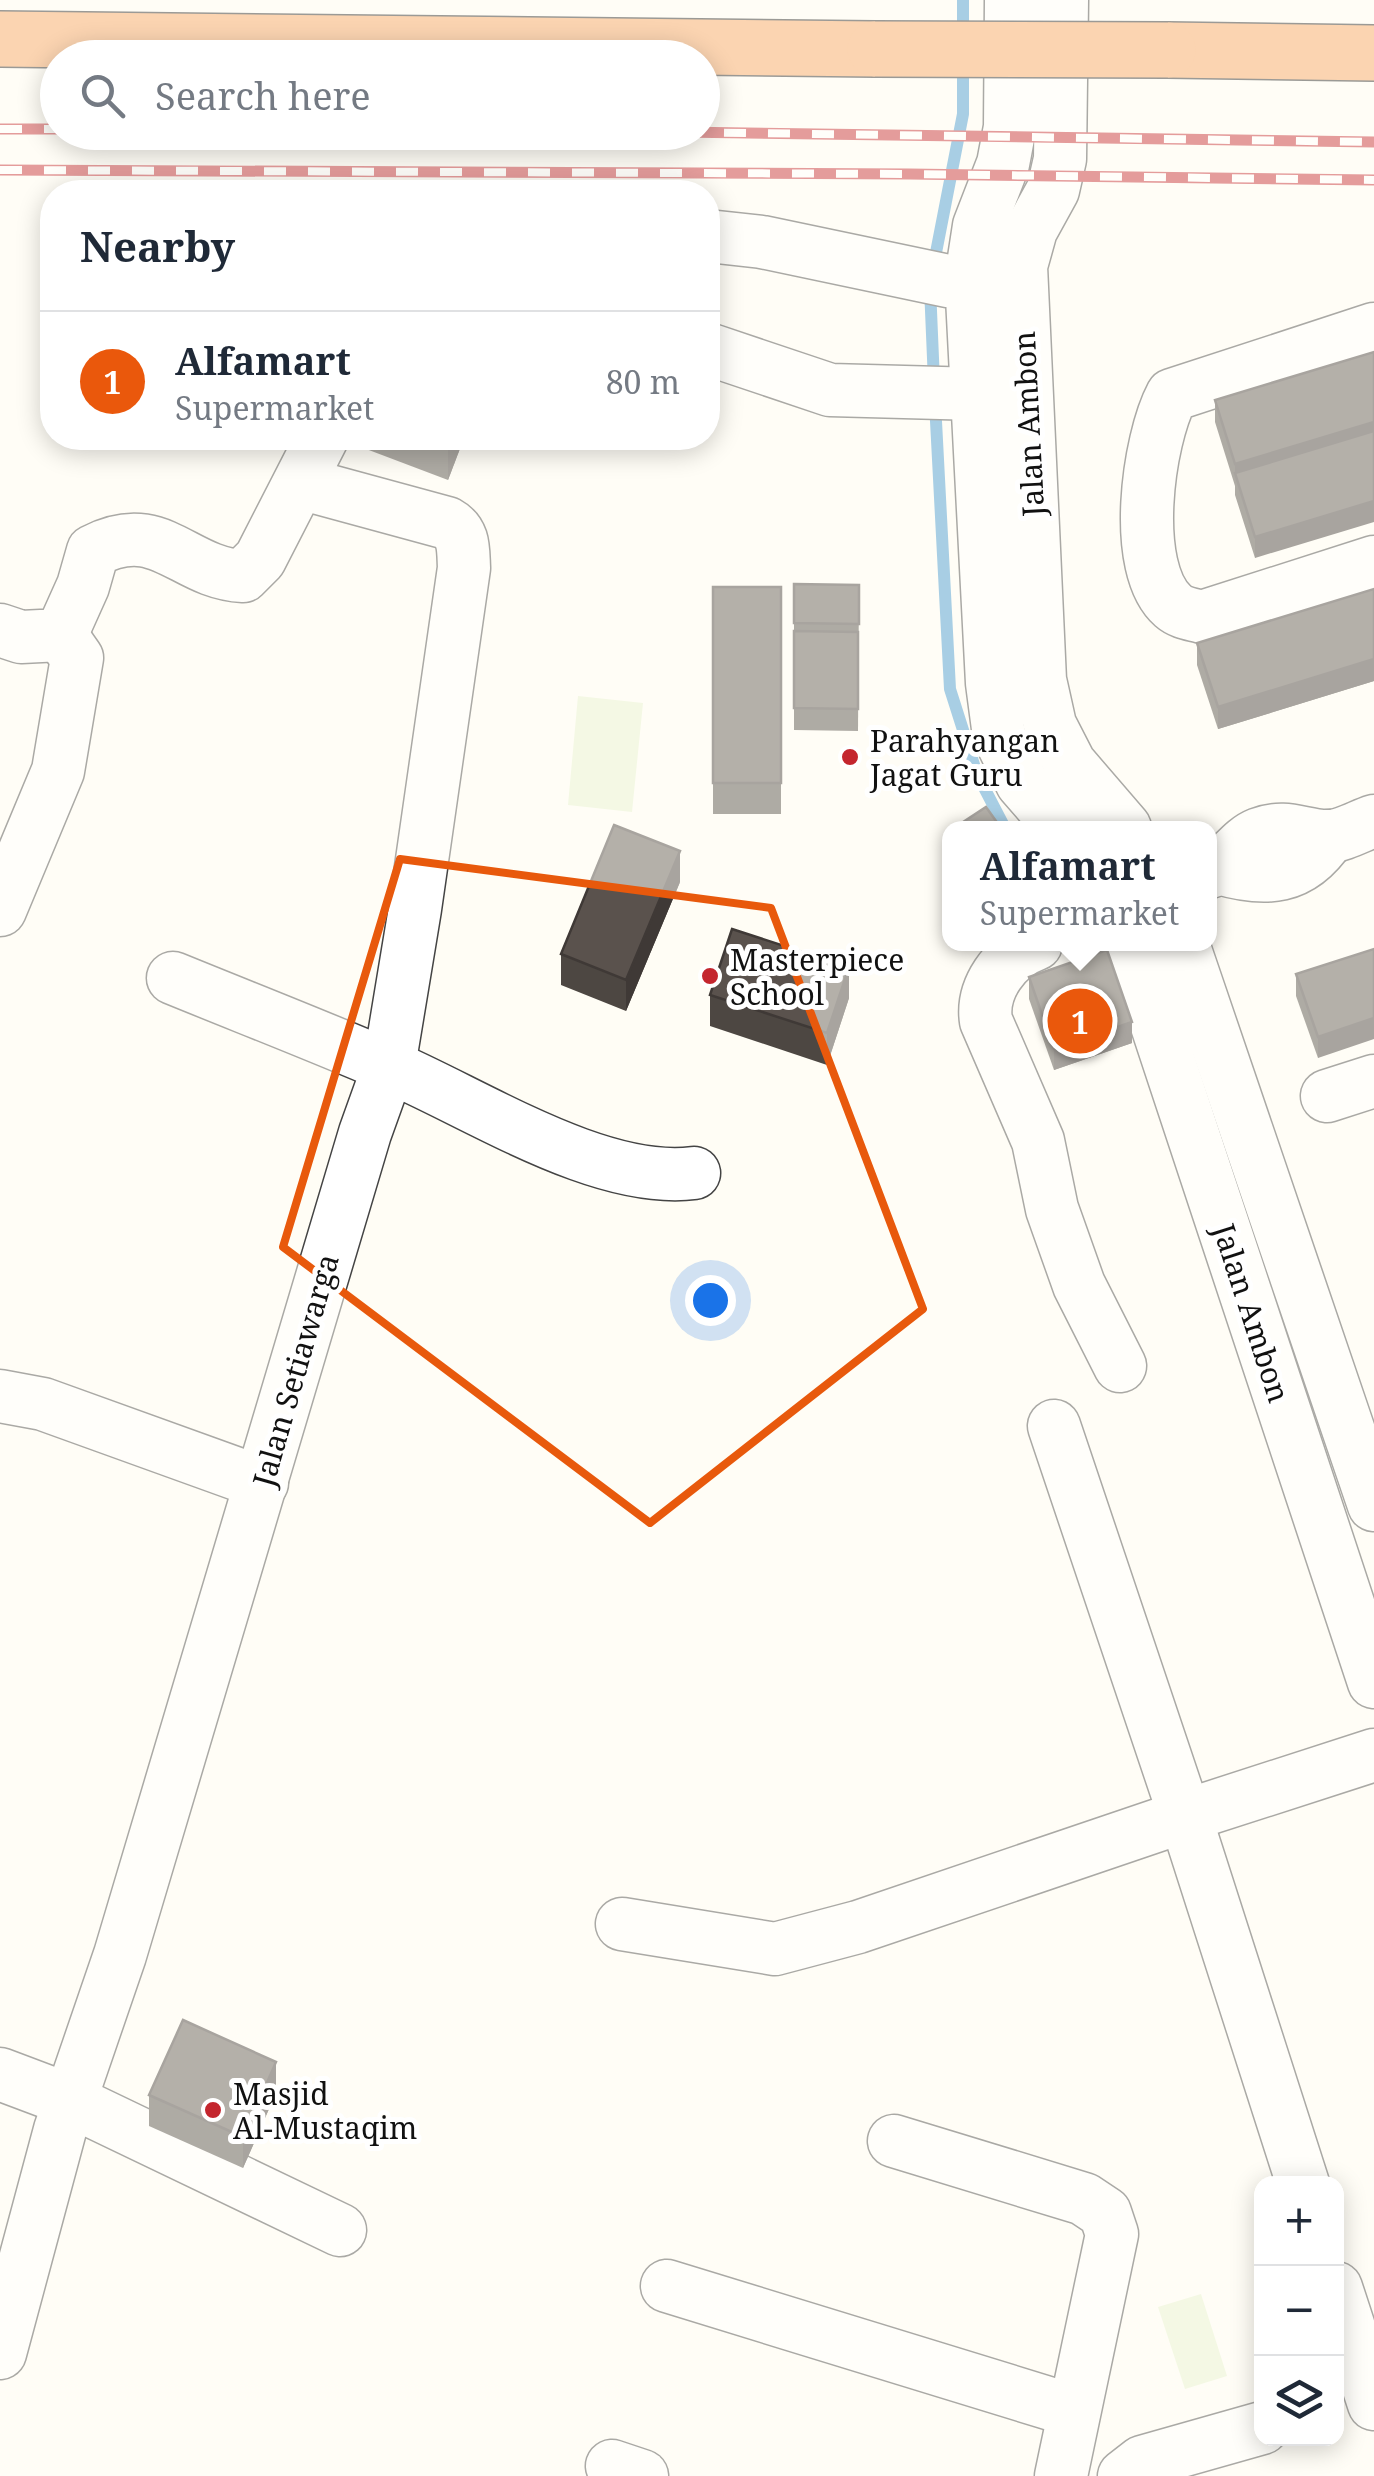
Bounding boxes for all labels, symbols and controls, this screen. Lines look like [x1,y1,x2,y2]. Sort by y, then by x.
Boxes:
search box [40,40,720,150]
icon: search [75,68,130,123]
text: Search here [155,69,371,121]
text: Nearby [80,217,235,274]
street label: Jalan Ambon [1003,330,1053,519]
text: Alfamart [175,334,351,386]
text: 1 [103,360,122,403]
text: 80 m [606,360,680,403]
text: Supermarket [175,386,374,429]
place label: Parahyangan Jagat Guru [869,720,1059,795]
marker: Parahyangan Jagat Guru [839,746,861,768]
popup [942,821,1217,951]
text: Alfamart [980,839,1156,891]
text: Supermarket [980,891,1179,934]
place label: Masterpiece School [730,939,904,1014]
marker: Masterpiece School [699,965,721,987]
pin: 1 [1048,984,1112,1058]
street label: Jalan Ambon [1204,1217,1300,1408]
street label: Jalan Setiawarga [242,1249,348,1492]
your location [685,1275,736,1326]
place label: Masjid Al-Mustaqim [233,2073,417,2148]
marker: Masjid Al-Mustaqim [202,2099,224,2121]
map controls [1254,2176,1344,2446]
button: + [1254,2176,1344,2266]
button: − [1254,2266,1344,2356]
button: layers [1254,2356,1344,2446]

